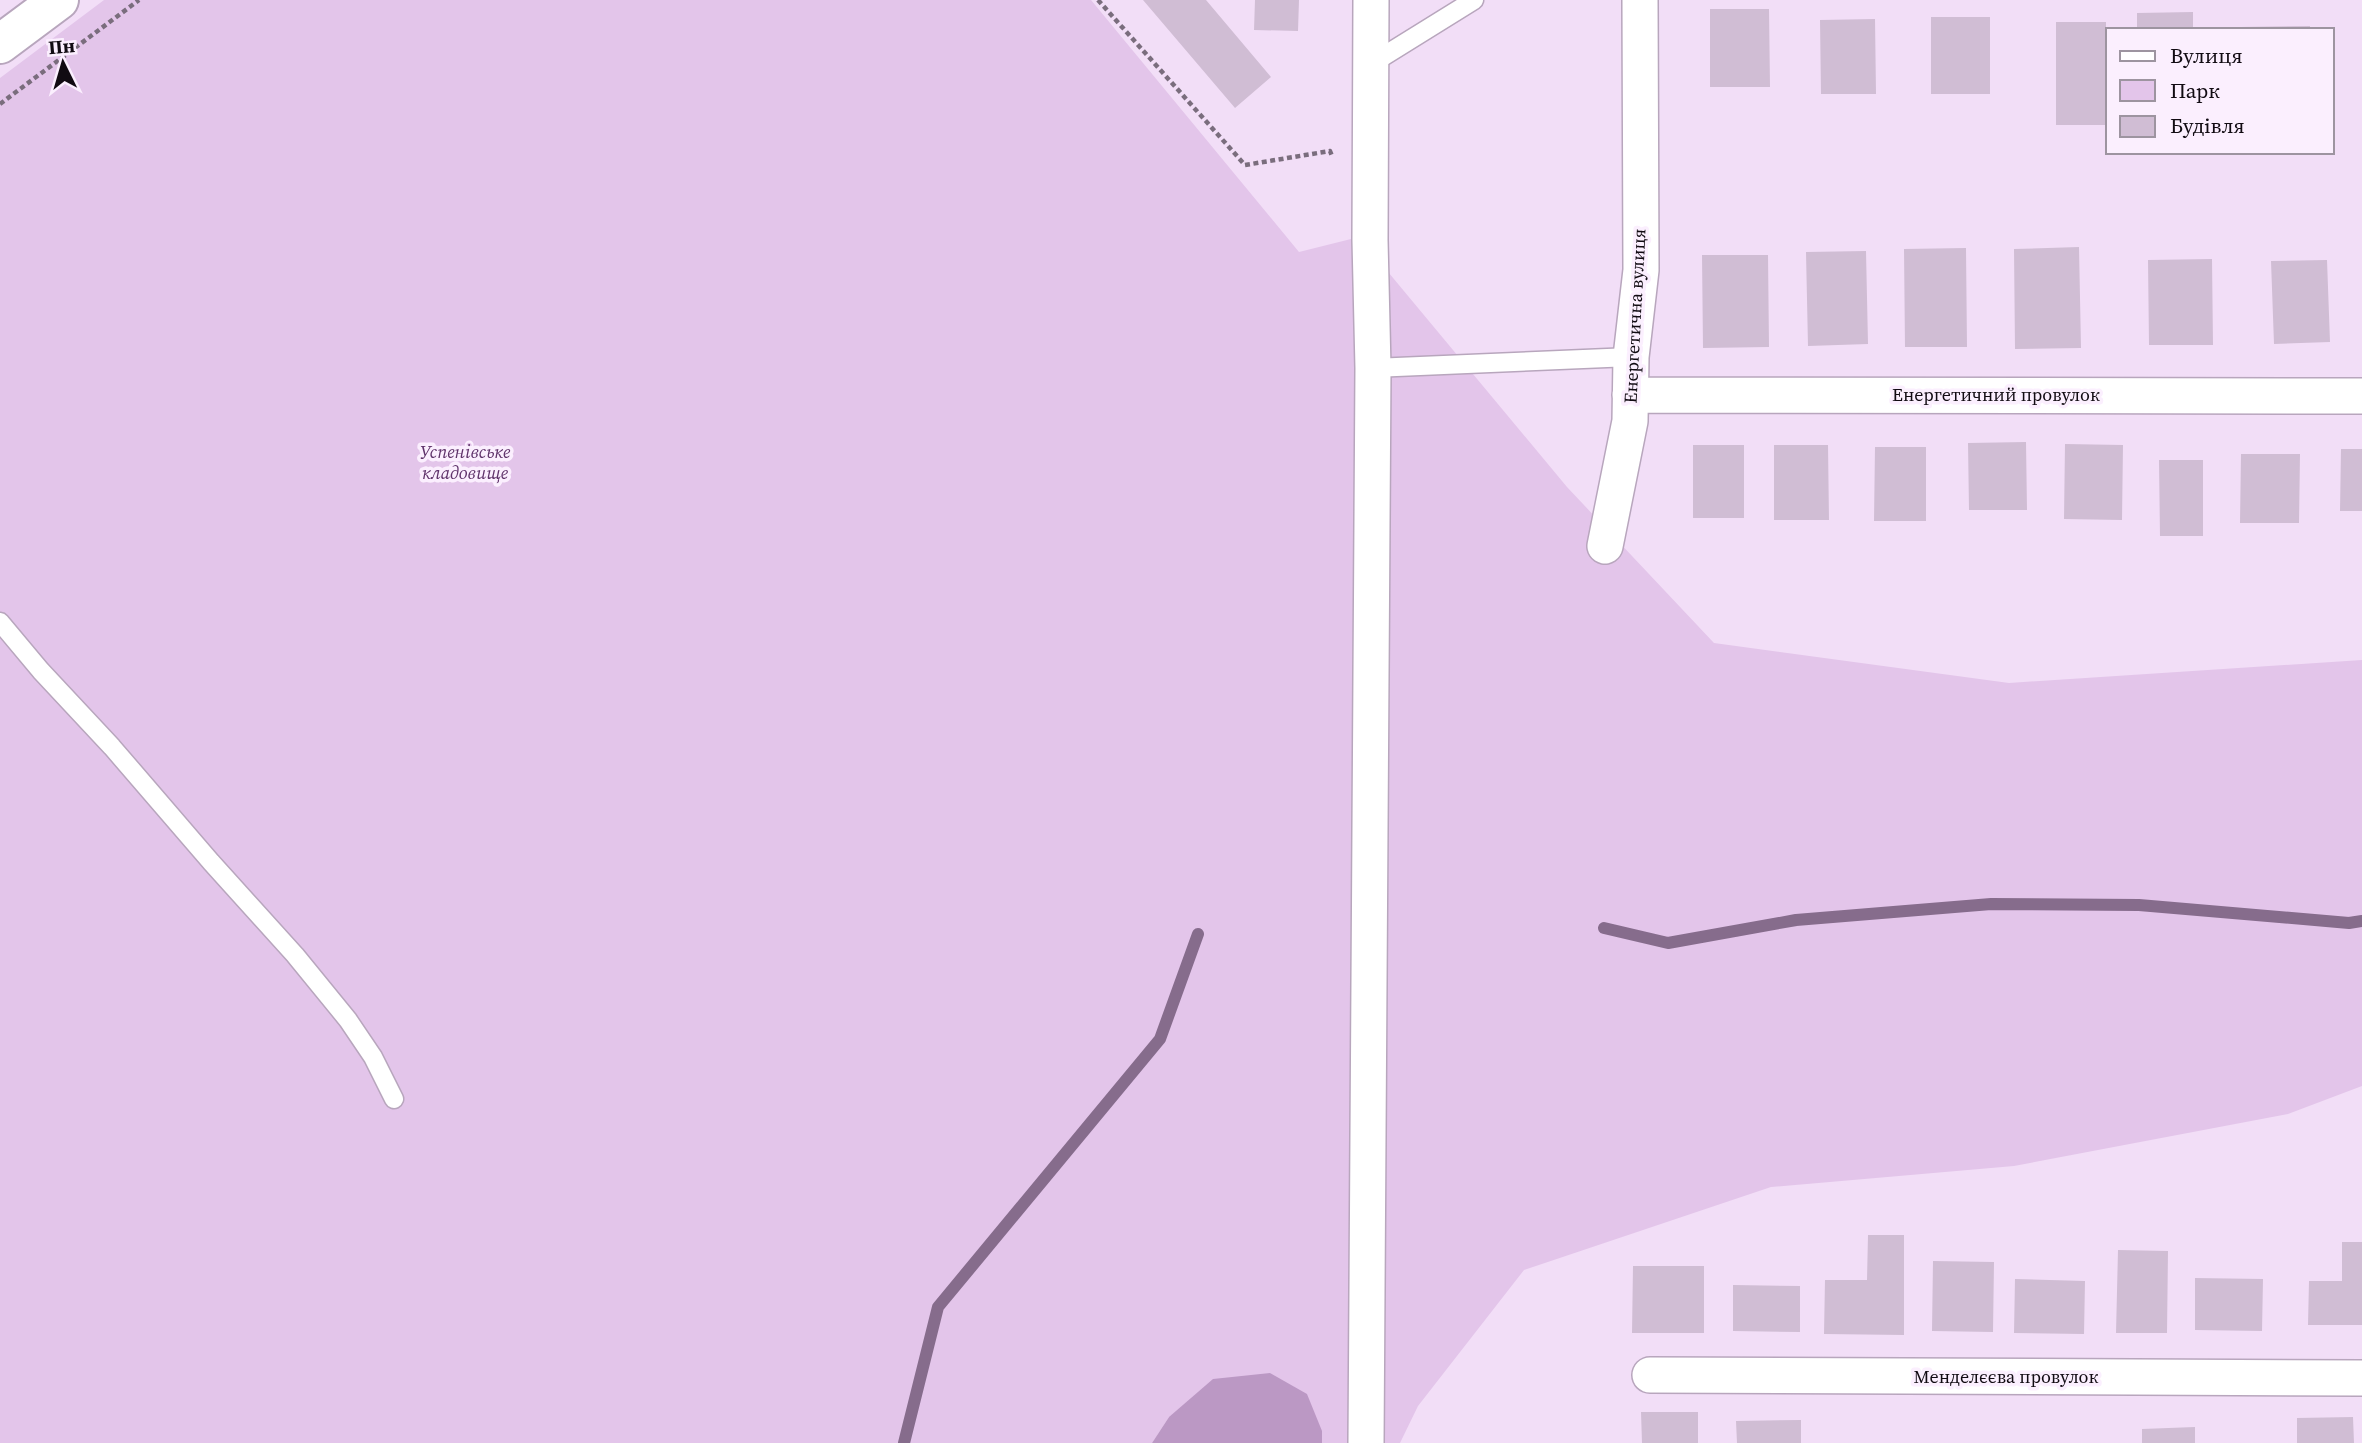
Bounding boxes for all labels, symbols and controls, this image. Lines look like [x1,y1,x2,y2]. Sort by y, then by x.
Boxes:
north arrow [28,28,98,98]
legend [2106,28,2334,154]
text: Пн [47,32,76,60]
text: Вулиця [2170,41,2243,70]
text: Парк [2170,76,2220,105]
text: Будівля [2170,111,2245,140]
street label: Енергетична вулиця [1617,228,1652,404]
street label: Енергетичний провулок [1892,382,2100,407]
park label: Успенівське кладовище [420,439,511,485]
street label: Менделєєва провулок [1914,1364,2098,1389]

